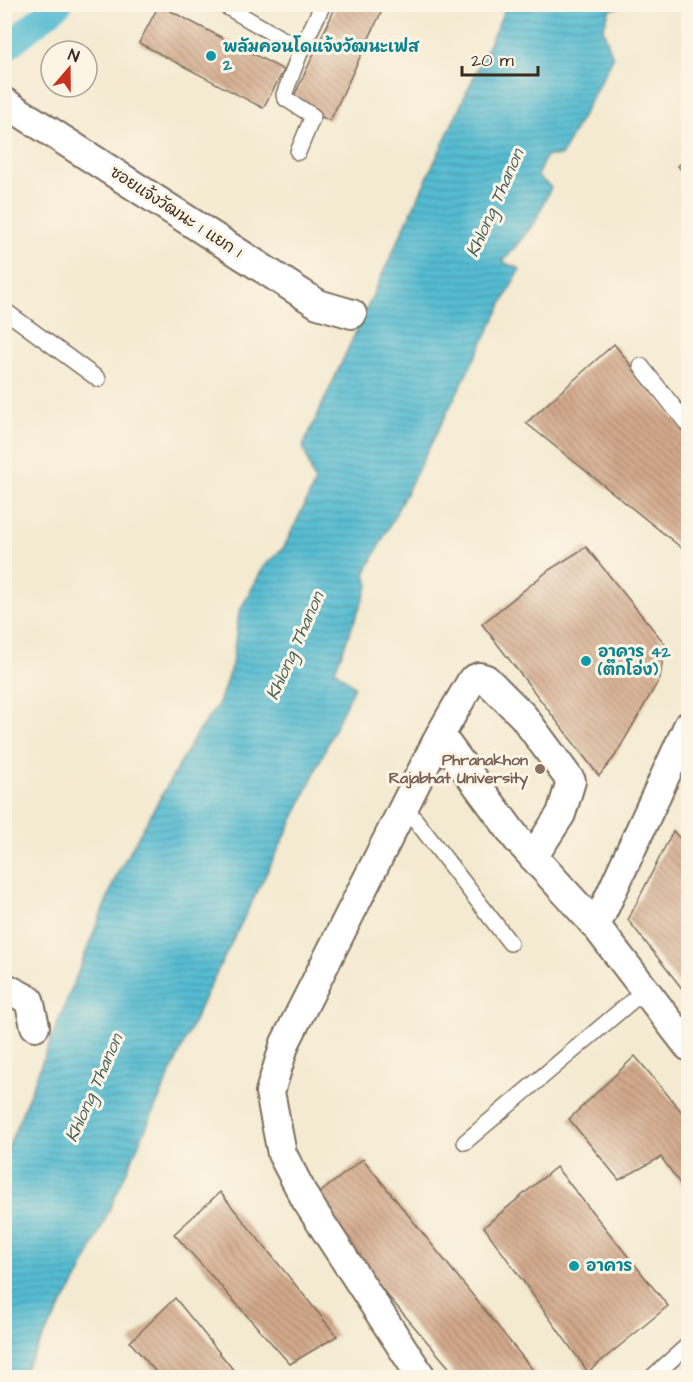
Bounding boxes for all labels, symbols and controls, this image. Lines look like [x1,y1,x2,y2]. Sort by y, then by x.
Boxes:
place label: พลัมคอนโดแจ้งวัฒนะเฟส 2 [222,35,420,76]
north arrow [39,39,99,99]
scale bar [462,39,538,77]
text: N [65,44,82,68]
text: 20 m [471,48,514,73]
marker: พลัมคอนโดแจ้งวัฒนะเฟส 2 [204,49,218,63]
water label: Khlong Thanon [460,143,532,261]
street label: ซอยแจ้งวัฒนะ 1 แยก 1 [106,161,246,263]
water label: Khlong Thanon [260,586,332,704]
place label: อาคาร 42 (ตึกโอ่ง) [597,641,672,681]
marker: อาคาร 42 (ตึกโอ่ง) [579,654,593,668]
place label: Phranakhon Rajabhat University [389,749,528,790]
marker: Phranakhon Rajabhat University [533,762,547,776]
water label: Khlong Thanon [59,1028,131,1146]
place label: อาคาร [586,1255,632,1277]
marker: อาคาร [567,1259,581,1273]

